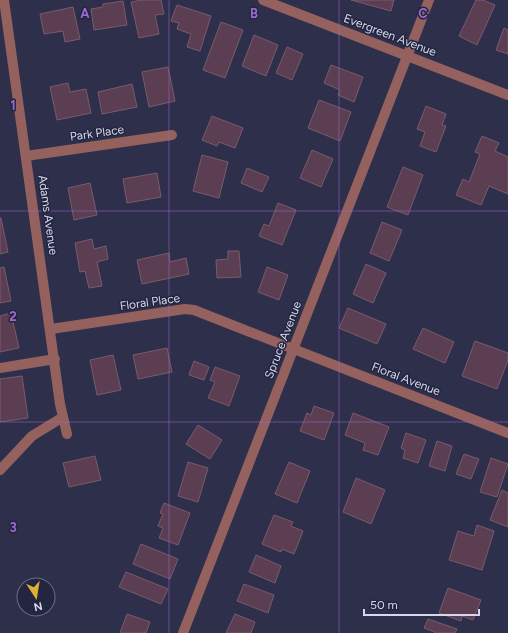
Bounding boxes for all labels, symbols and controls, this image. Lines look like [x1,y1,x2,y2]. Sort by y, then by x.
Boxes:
text: A [80,6,90,21]
text: B [250,6,258,21]
text: C [418,6,428,21]
street label: Evergreen Avenue [342,11,439,59]
text: 1 [10,98,16,113]
street label: Park Place [69,122,125,144]
street label: Adams Avenue [35,174,61,256]
street label: Floral Place [119,291,181,313]
street label: Spruce Avenue [262,299,304,381]
text: 2 [9,309,17,324]
street label: Floral Avenue [370,359,443,399]
text: 3 [9,520,17,535]
north arrow [16,577,56,617]
scale bar [364,591,479,617]
text: 50 m [370,598,398,612]
text: N [32,599,43,614]

